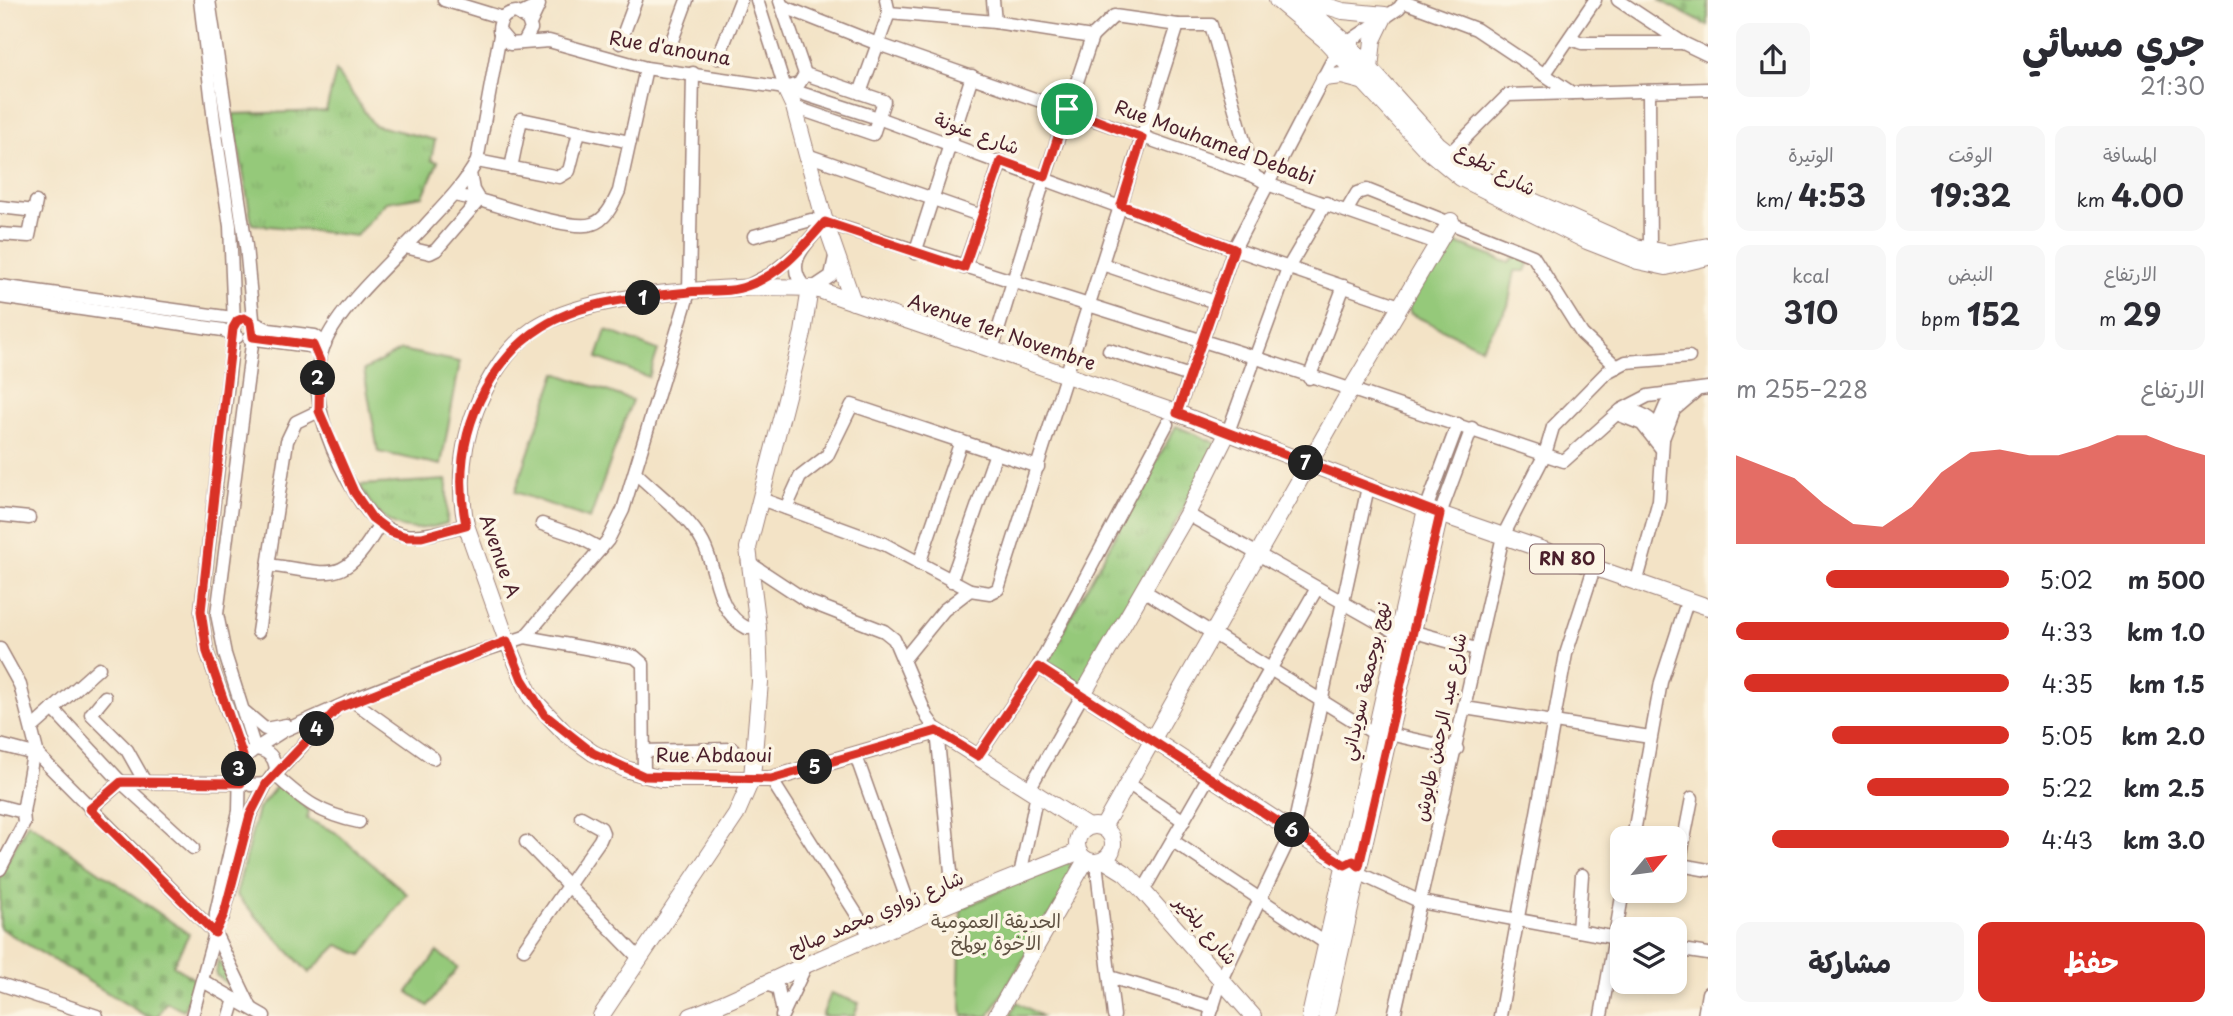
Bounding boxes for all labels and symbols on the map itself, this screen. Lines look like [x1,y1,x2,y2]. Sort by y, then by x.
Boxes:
street label: Rue d'anouna [607,23,733,72]
pin [1037,79,1097,139]
street label: Rue Mouhamed Debabi [1111,92,1320,190]
street label: شارع عنونة [931,104,1024,161]
street label: شارع تطوع [1451,135,1542,202]
pin: 1 [626,280,660,316]
street label: Avenue 1er Novembre [905,286,1100,376]
pin: 2 [300,360,336,396]
pin: 7 [1288,446,1324,480]
street label: Avenue A [474,510,528,601]
road number: RN 80 [1530,544,1604,574]
street label: نهج بوجمعة سويداني [1332,599,1400,764]
street label: شارع عبد الرحمن طابوش [1405,630,1474,824]
pin: 4 [300,712,334,746]
street label: Rue Abdaoui [656,740,772,768]
pin: 5 [798,750,832,784]
pin: 3 [222,752,256,786]
pin: 6 [1274,812,1310,848]
north arrow [1610,826,1687,903]
street label: شارع زواوي محمد صالح [784,862,968,964]
street label: شارع بلخير [1166,887,1245,971]
park label: الحديقة العمومية الاخوة بولمخ [931,906,1061,956]

